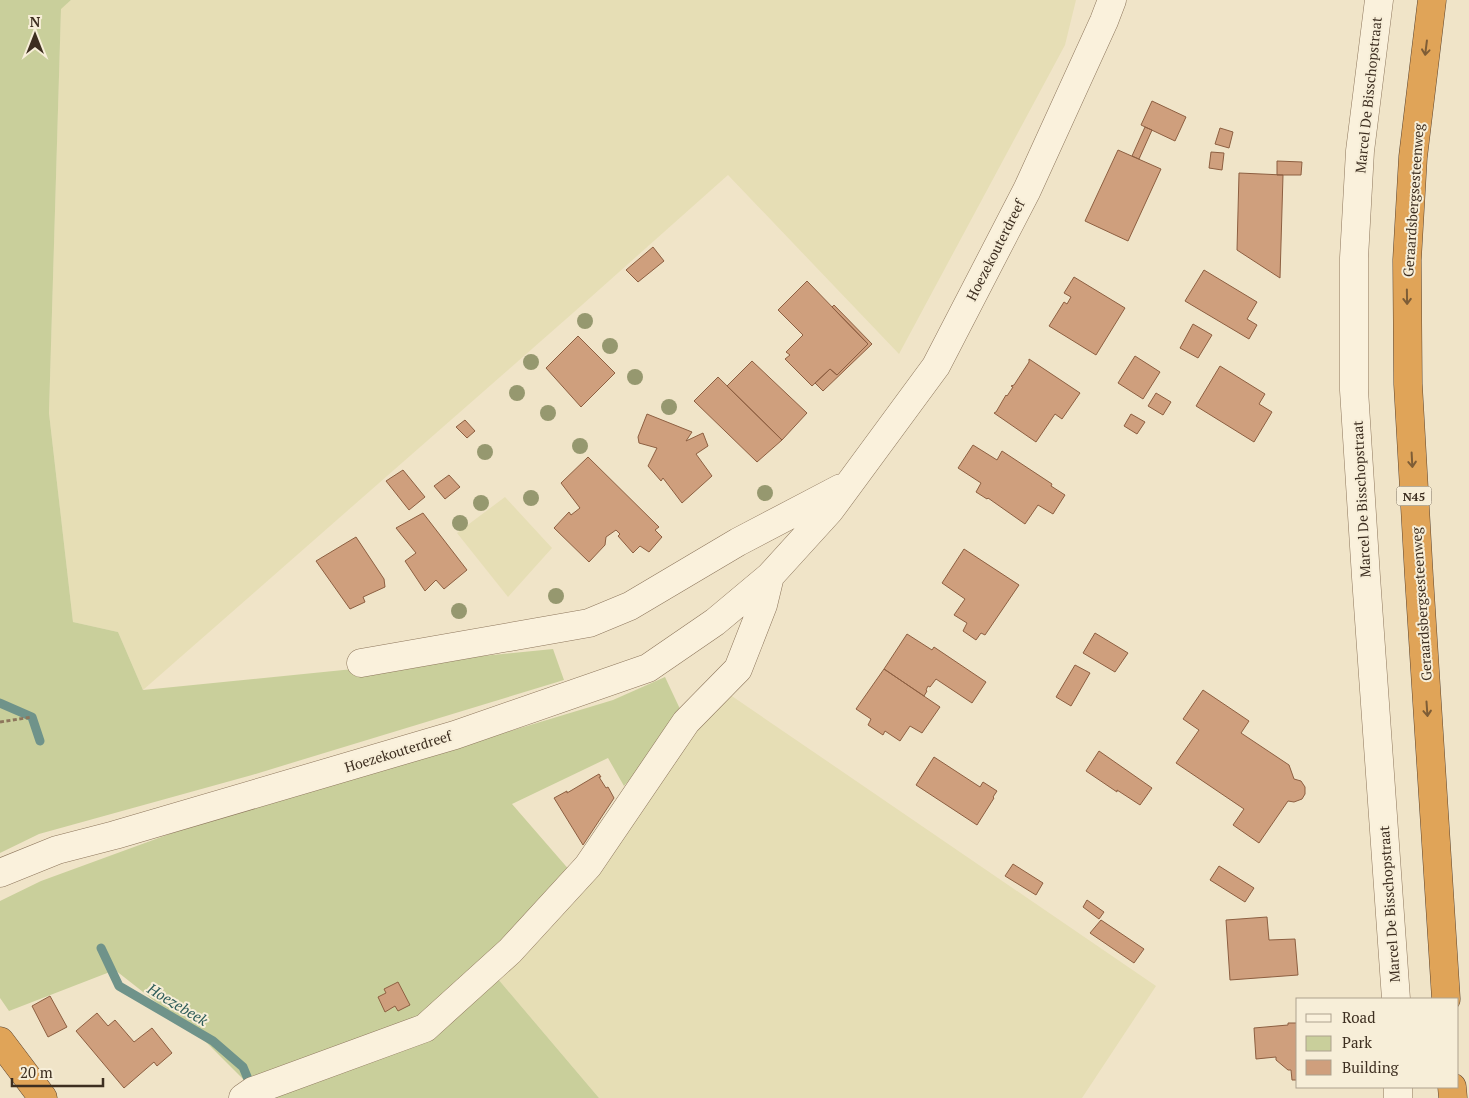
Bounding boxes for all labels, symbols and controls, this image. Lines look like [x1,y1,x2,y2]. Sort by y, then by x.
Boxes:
north arrow [10,10,60,60]
text: N [30,12,41,31]
street label: Marcel De Bisschopstraat [1350,15,1386,174]
one-way arrow [1421,40,1431,56]
street label: Geraardsbergsesteenweg [1398,122,1428,277]
street label: Hoezekouterdreef [961,195,1029,304]
one-way arrow [1403,289,1412,305]
street label: Marcel De Bisschopstraat [1347,419,1375,578]
one-way arrow [1408,452,1417,468]
road number: N45 [1396,486,1432,506]
street label: Geraardsbergsesteenweg [1406,526,1436,681]
one-way arrow [1423,701,1432,717]
street label: Hoezekouterdreef [342,725,455,776]
street label: Marcel De Bisschopstraat [1374,824,1404,983]
water label: Hoezebeek [143,978,213,1030]
legend [1296,998,1459,1088]
text: Road [1342,1007,1375,1027]
text: Park [1342,1032,1372,1052]
scale bar [12,1056,104,1088]
text: Building [1342,1057,1400,1077]
text: 20 m [20,1062,53,1082]

